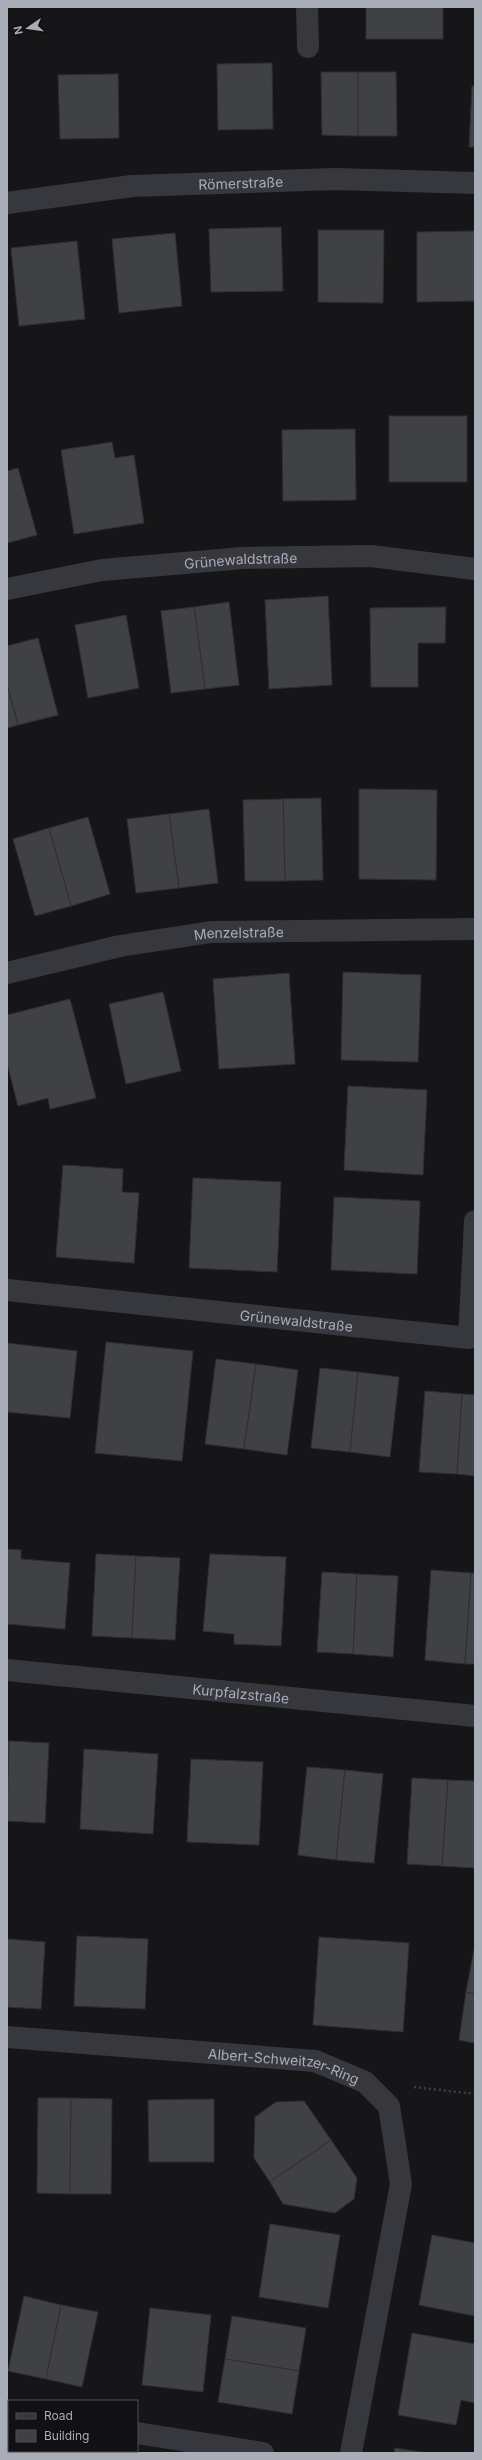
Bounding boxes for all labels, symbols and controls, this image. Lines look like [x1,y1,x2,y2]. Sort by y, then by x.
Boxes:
north arrow [8,8,48,48]
text: N [10,25,26,36]
street label: Römerstraße [198,172,283,192]
street label: Grünewaldstraße [183,549,297,571]
street label: Menzelstraße [193,923,284,943]
street label: Grünewaldstraße [239,1306,354,1334]
street label: Kurpfalzstraße [192,1680,290,1706]
street label: Albert-Schweitzer-Ring [207,2044,362,2087]
legend [8,2400,138,2452]
text: Road [44,2408,73,2423]
text: Building [44,2428,89,2443]

